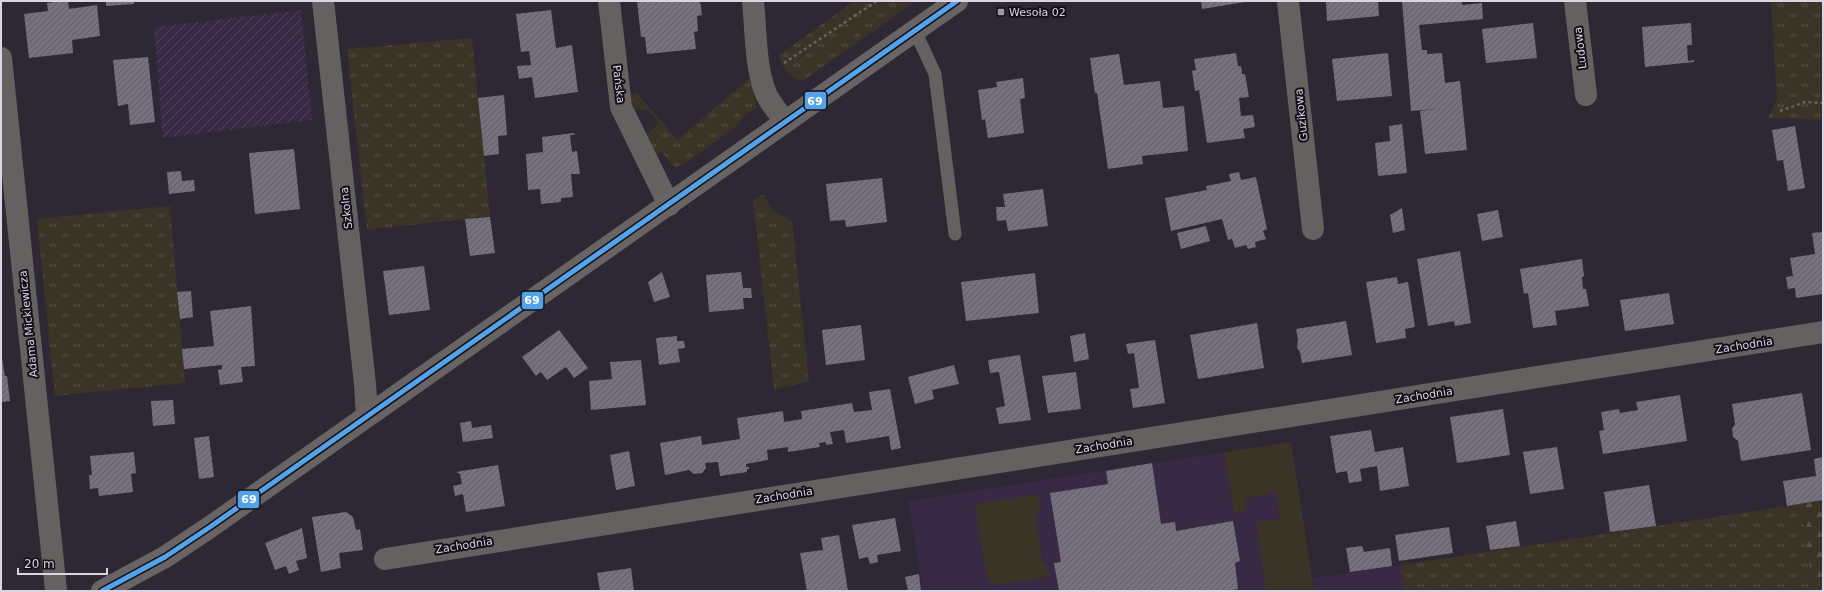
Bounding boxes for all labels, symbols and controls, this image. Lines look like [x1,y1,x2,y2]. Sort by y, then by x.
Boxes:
place label: Wesoła 02 [1009,6,1066,19]
marker: Wesoła 02 [996,7,1006,17]
street label: Ludowa [1571,26,1590,70]
street label: Pańska [610,64,627,104]
street label: Guzikowa [1292,88,1311,142]
line badge: 69 [804,91,827,110]
text: 69 [807,95,823,108]
street label: Szkolna [338,186,355,230]
street label: Adama Mickiewicza [16,270,41,378]
line badge: 69 [521,291,544,310]
text: 69 [524,294,540,307]
street label: Zachodnia [1715,335,1774,356]
street label: Zachodnia [1395,385,1454,406]
street label: Zachodnia [1075,435,1134,456]
street label: Zachodnia [755,485,814,506]
line badge: 69 [237,490,260,509]
text: 69 [241,493,257,506]
street label: Zachodnia [435,535,494,556]
scale bar [18,550,107,576]
text: 20 m [24,557,55,571]

